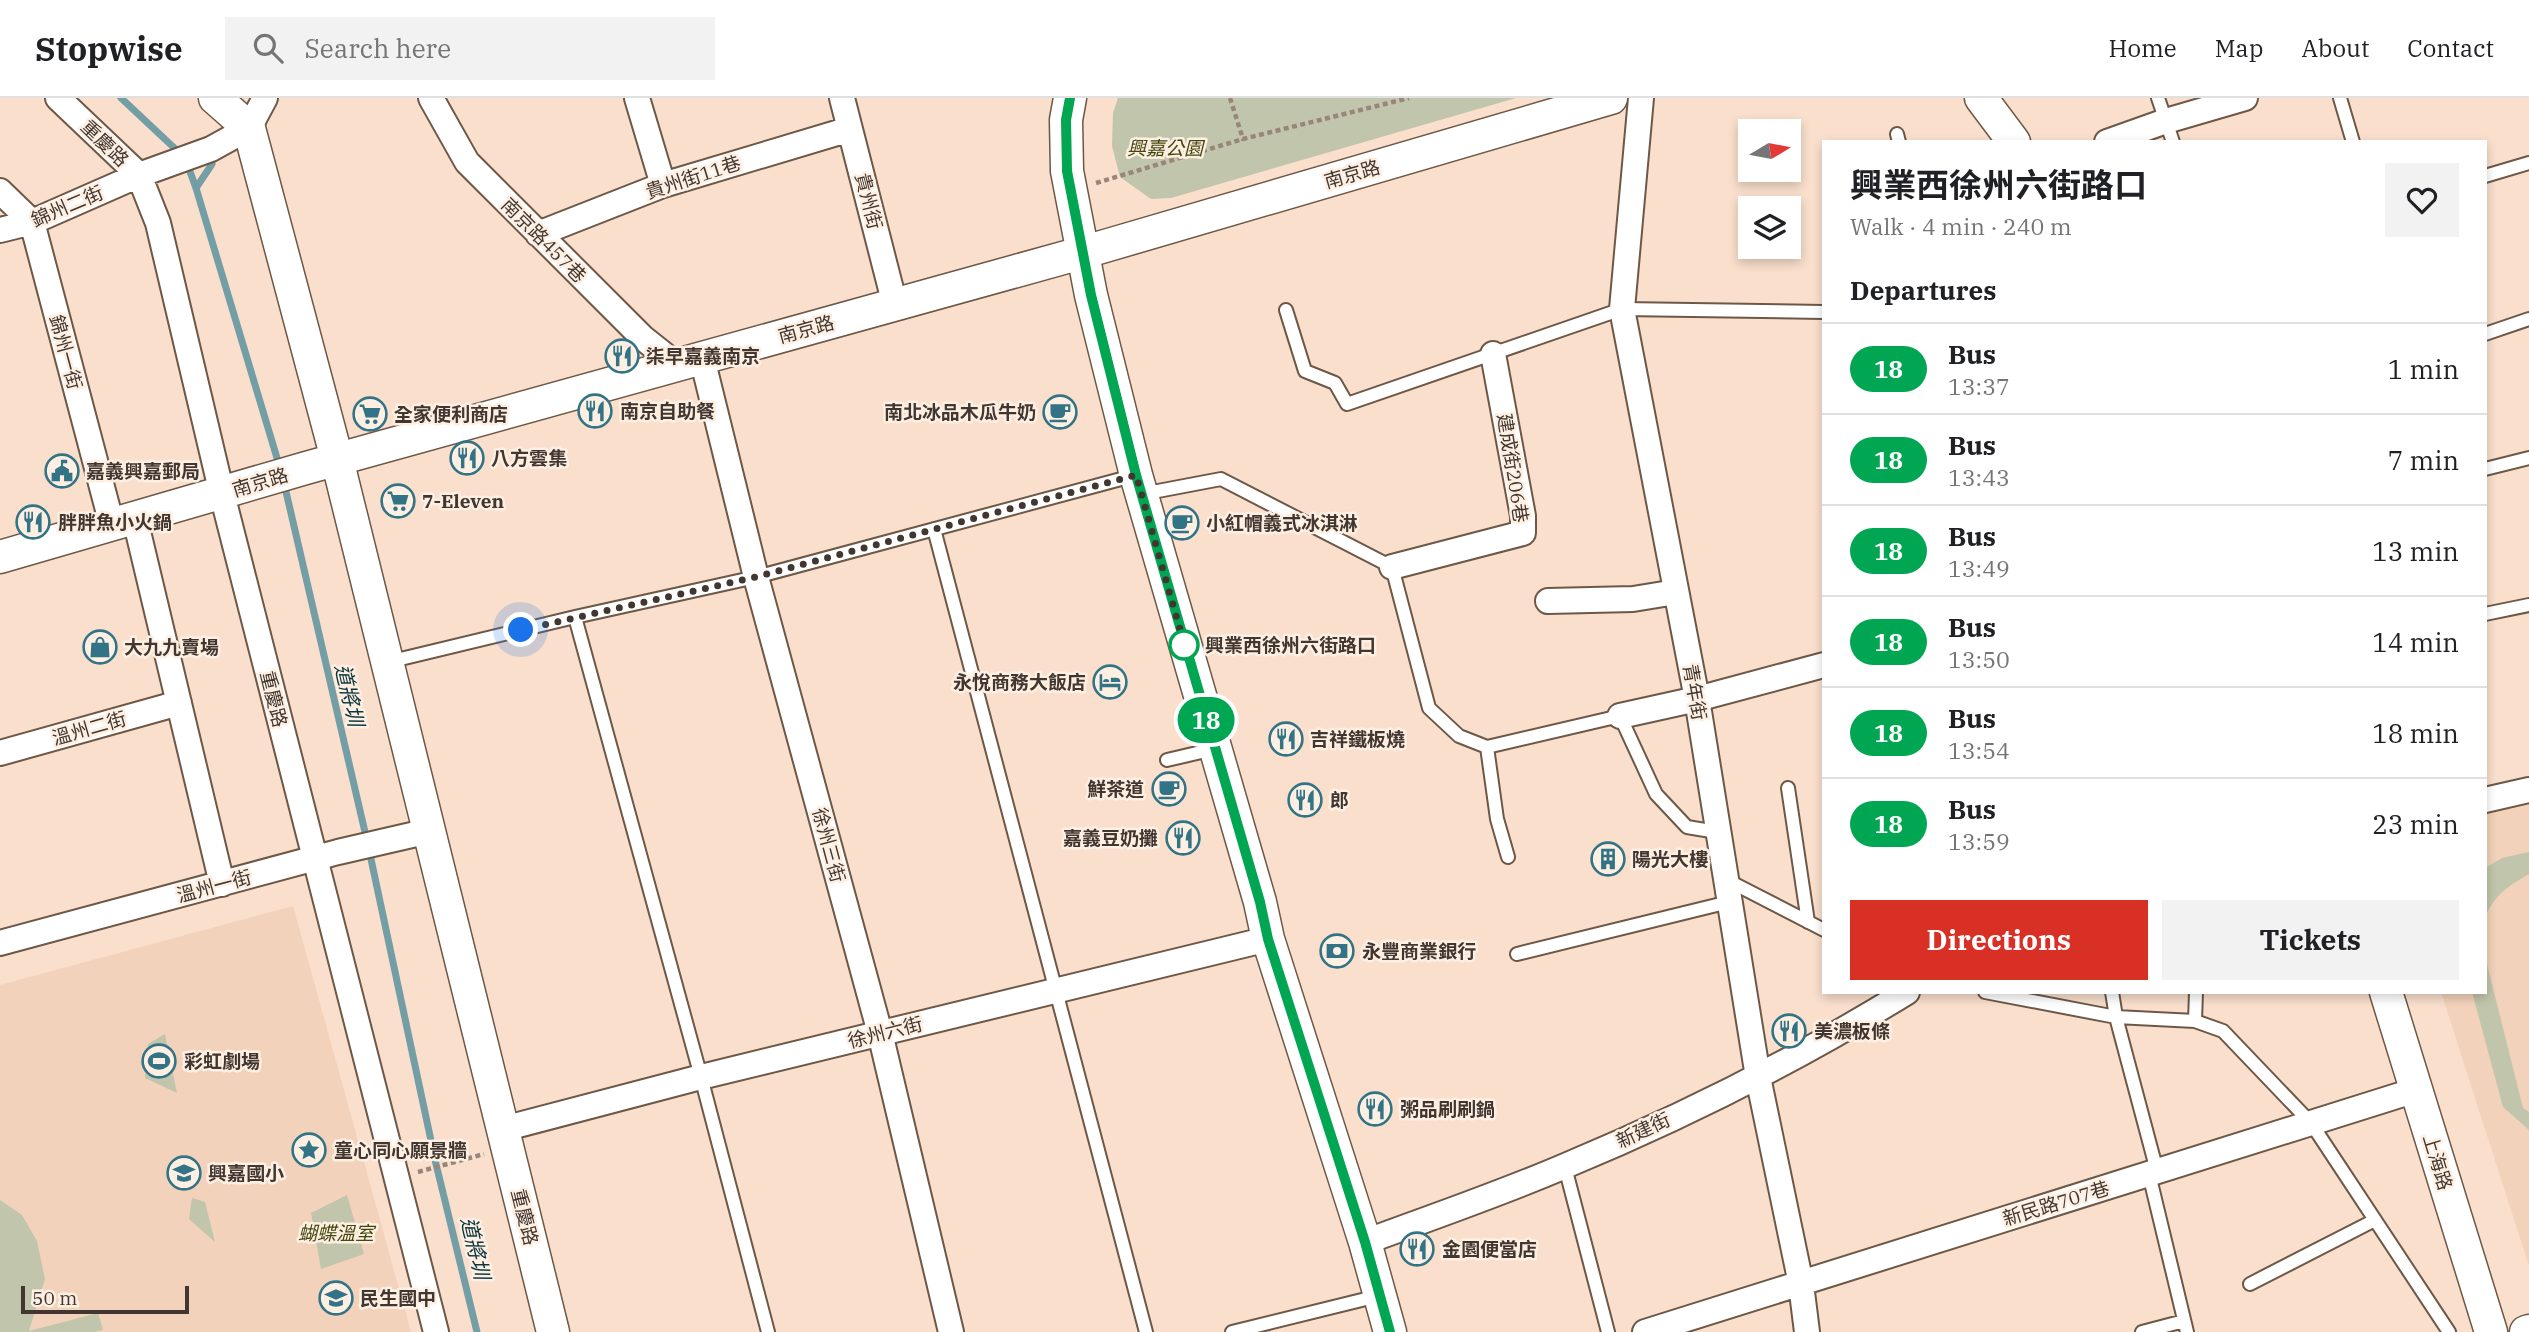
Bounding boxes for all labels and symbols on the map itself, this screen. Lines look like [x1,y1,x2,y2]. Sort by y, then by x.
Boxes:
street label: 重慶路 [76,115,134,171]
north arrow [1738,119,1801,182]
park label: 興嘉公園 [1127,136,1206,160]
street label: 貴州街11巷 [642,150,744,204]
street label: 南京路 [1321,155,1383,193]
street label: 貴州街 [850,170,888,232]
street label: 錦州二街 [27,180,107,232]
street label: 南京路457巷 [497,193,591,287]
street label: 南京路 [775,310,837,348]
street label: 錦州一街 [45,312,87,392]
restaurant icon: 柒早嘉義南京 [603,337,641,375]
place label: 柒早嘉義南京 [646,344,760,368]
restaurant icon: 南京自助餐 [576,392,614,430]
cafe icon: 南北冰品木瓜牛奶 [1041,393,1079,431]
supermarket icon: 全家便利商店 [351,395,389,433]
place label: 南京自助餐 [620,399,715,423]
place label: 南北冰品木瓜牛奶 [884,400,1036,424]
place label: 全家便利商店 [394,402,508,426]
street label: 建成街206巷 [1493,412,1533,524]
restaurant icon: 八方雲集 [448,439,486,477]
place label: 八方雲集 [491,446,567,470]
public building icon: 嘉義興嘉郵局 [43,452,81,490]
place label: 嘉義興嘉郵局 [86,459,200,483]
street label: 南京路 [229,462,291,502]
supermarket icon: 7-Eleven [379,482,417,520]
place label: 7-Eleven [422,489,504,513]
restaurant icon: 胖胖魚小火鍋 [14,503,52,541]
cafe icon: 小紅帽義式冰淇淋 [1163,504,1201,542]
place label: 胖胖魚小火鍋 [58,510,172,534]
place label: 小紅帽義式冰淇淋 [1206,511,1358,535]
your location [503,612,538,647]
shop icon: 大九九賣場 [81,628,119,666]
marker: 興業西徐州六街路口 [1169,630,1199,660]
place label: 興業西徐州六街路口 [1205,633,1376,657]
place label: 大九九賣場 [124,635,219,659]
water label: 道將圳 [329,661,371,732]
street label: 青年街 [1678,662,1712,722]
hotel icon: 永悅商務大飯店 [1091,663,1129,701]
street label: 重慶路 [255,668,293,730]
place label: 永悅商務大飯店 [953,670,1086,694]
line badge: 18 [1174,697,1238,743]
street label: 溫州二街 [49,706,129,750]
restaurant icon: 吉祥鐵板燒 [1267,720,1305,758]
place label: 吉祥鐵板燒 [1310,727,1405,751]
cafe icon: 鮮茶道 [1150,770,1188,808]
place label: 鮮茶道 [1087,777,1144,801]
restaurant icon: 郎 [1286,781,1324,819]
place label: 郎 [1330,788,1349,812]
street label: 徐州三街 [808,805,850,885]
restaurant icon: 嘉義豆奶攤 [1164,819,1202,857]
place label: 嘉義豆奶攤 [1063,826,1158,850]
building icon: 陽光大樓 [1589,840,1627,878]
place label: 陽光大樓 [1632,847,1708,871]
street label: 溫州一街 [174,865,254,907]
bank icon: 永豐商業銀行 [1318,932,1356,970]
place label: 永豐商業銀行 [1362,939,1476,963]
street label: 徐州六街 [845,1011,925,1053]
restaurant icon: 美濃板條 [1770,1012,1808,1050]
place label: 美濃板條 [1814,1019,1890,1043]
sports icon: 彩虹劇場 [140,1042,178,1080]
place label: 彩虹劇場 [184,1049,260,1073]
restaurant icon: 粥品刷刷鍋 [1356,1090,1394,1128]
place label: 粥品刷刷鍋 [1400,1097,1495,1121]
street label: 新建街 [1612,1107,1674,1153]
place icon: 童心同心願景牆 [290,1131,328,1169]
street label: 上海路 [2418,1131,2458,1193]
place label: 童心同心願景牆 [334,1138,467,1162]
school or university icon: 興嘉國小 [165,1154,203,1192]
place label: 興嘉國小 [208,1161,284,1185]
street label: 新民路707巷 [2000,1175,2112,1231]
street label: 重慶路 [506,1186,544,1248]
water label: 道將圳 [455,1214,497,1285]
park label: 蝴蝶溫室 [298,1221,377,1245]
restaurant icon: 金園便當店 [1398,1230,1436,1268]
place label: 金園便當店 [1442,1237,1537,1261]
school or university icon: 民生國中 [317,1279,355,1317]
scale bar [21,1283,189,1315]
place label: 民生國中 [360,1286,436,1310]

